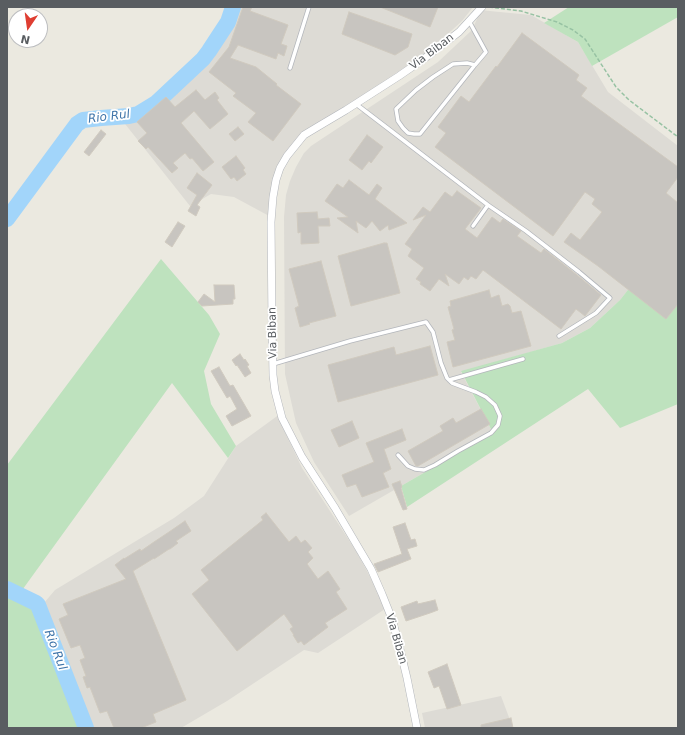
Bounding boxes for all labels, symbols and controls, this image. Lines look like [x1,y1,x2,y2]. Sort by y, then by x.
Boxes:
north arrow [8,8,48,48]
street label: Via Biban [407,31,457,73]
text: N [19,32,31,47]
water label: Rio Rul [87,107,131,127]
street label: Via Biban [266,307,280,359]
street label: Via Biban [383,612,409,666]
water label: Rio Rul [41,628,69,672]

